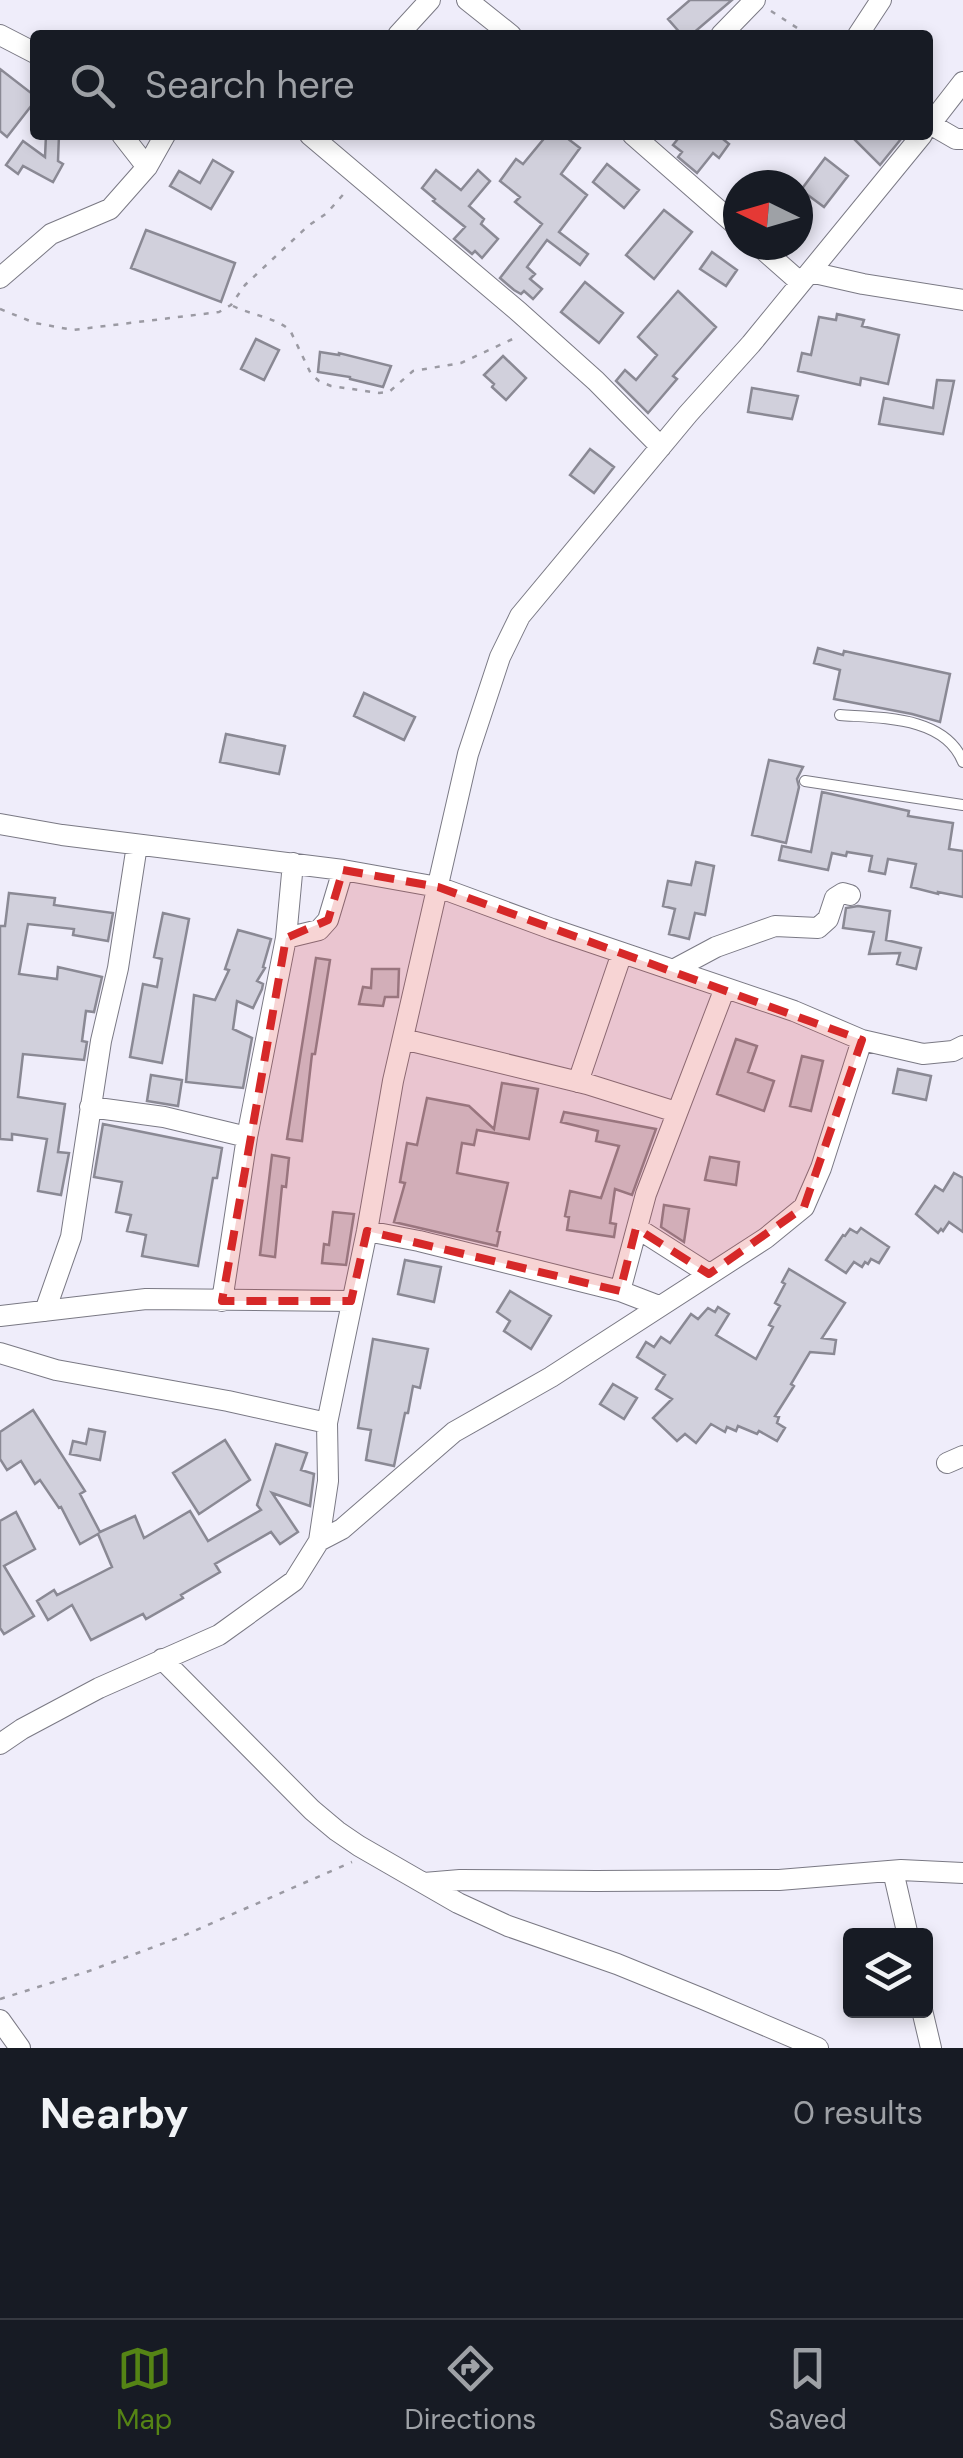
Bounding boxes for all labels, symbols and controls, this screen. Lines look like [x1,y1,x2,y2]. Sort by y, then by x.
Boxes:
search box [30,30,933,140]
icon: search [65,58,120,113]
text: Search here [145,60,355,110]
north arrow [723,170,813,260]
map controls [843,1928,933,2018]
button: layers [843,1928,933,2018]
text: Nearby [40,2086,189,2141]
text: 0 results [793,2092,923,2134]
tab: Map [116,2341,172,2438]
tab: Directions [405,2341,536,2438]
tab: Saved [768,2341,847,2438]

